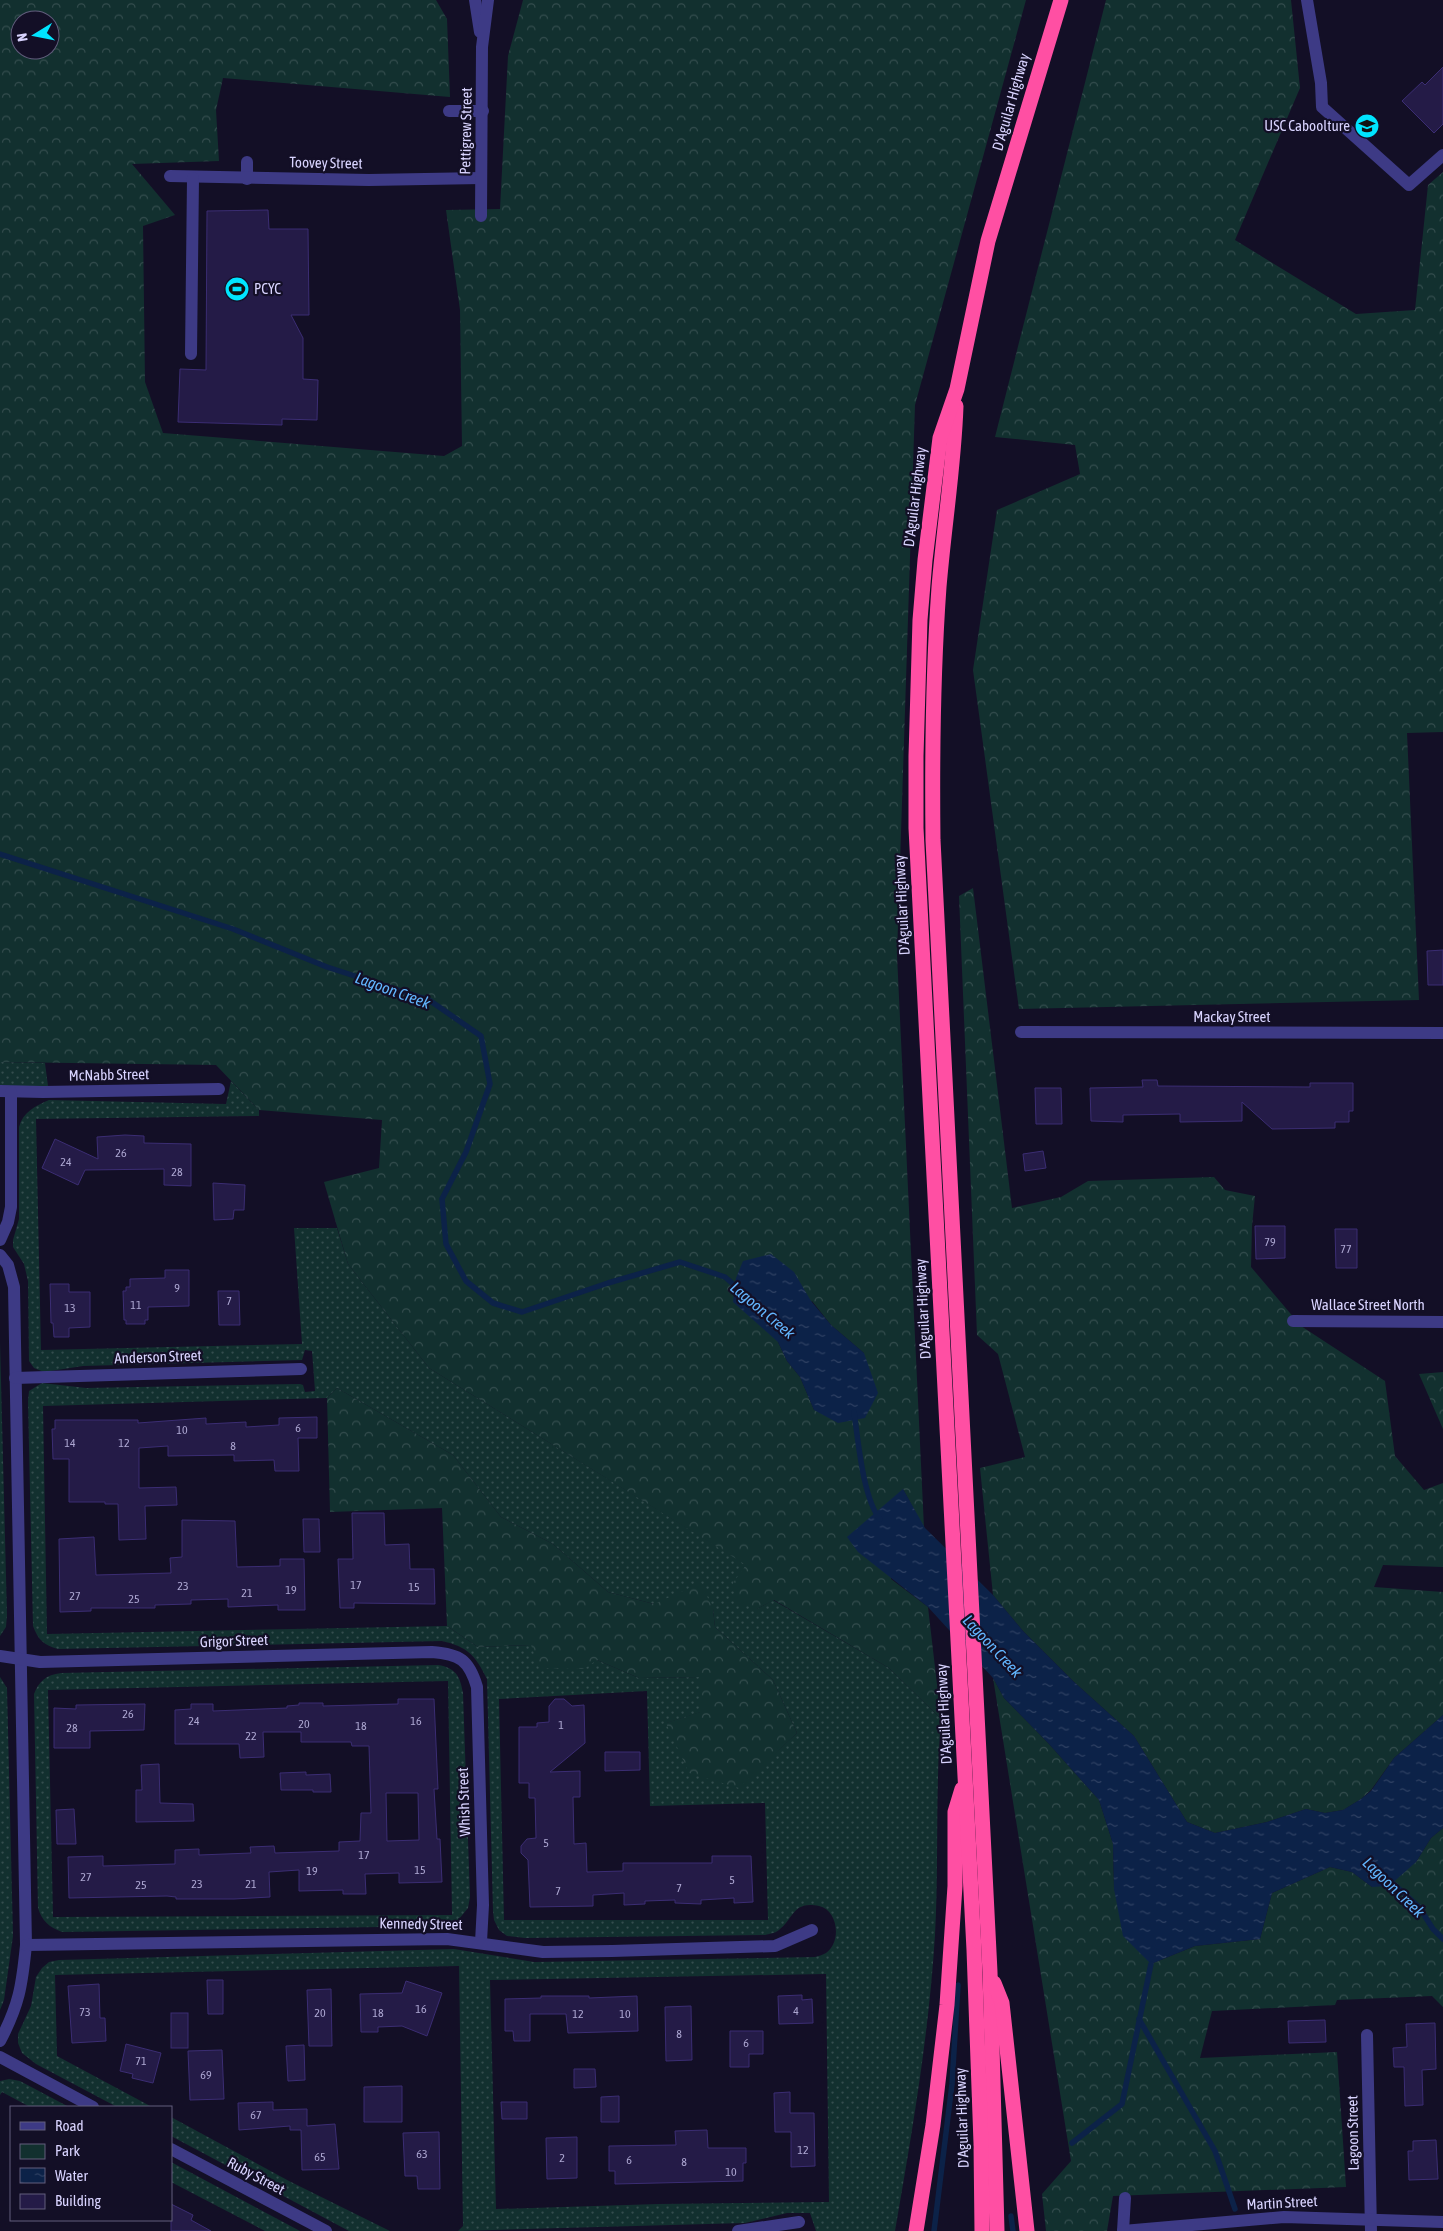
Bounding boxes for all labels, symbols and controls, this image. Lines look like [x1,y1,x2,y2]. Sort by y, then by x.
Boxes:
north arrow [10,10,60,60]
text: N [14,32,31,43]
street label: D'Aguilar Highway [988,51,1033,153]
street label: Pettigrew Street [456,87,475,175]
school or university icon: USC Caboolture [1354,113,1380,139]
place label: USC Caboolture [1264,117,1350,134]
street label: Toovey Street [289,153,363,172]
sports icon: PCYC [224,276,250,302]
place label: PCYC [254,280,281,297]
street label: D'Aguilar Highway [900,446,929,548]
street label: D'Aguilar Highway [890,854,913,956]
water label: Lagoon Creek [353,968,434,1013]
street label: Mackay Street [1193,1008,1271,1025]
street label: McNabb Street [69,1065,149,1084]
house number: 26 [115,1146,127,1160]
house number: 24 [60,1155,72,1169]
house number: 28 [171,1165,183,1179]
house number: 79 [1264,1235,1276,1249]
house number: 77 [1340,1242,1352,1256]
street label: D'Aguilar Highway [911,1258,934,1360]
water label: Lagoon Creek [726,1278,800,1344]
house number: 9 [174,1281,180,1295]
house number: 7 [226,1294,232,1308]
street label: Wallace Street North [1311,1296,1425,1313]
house number: 11 [130,1298,142,1312]
house number: 13 [64,1301,76,1315]
street label: Anderson Street [114,1346,202,1367]
house number: 6 [295,1421,301,1435]
house number: 10 [176,1423,188,1437]
house number: 14 [64,1436,76,1450]
house number: 12 [118,1436,130,1450]
house number: 8 [230,1439,236,1453]
house number: 17 [350,1578,362,1592]
house number: 23 [177,1579,189,1593]
house number: 15 [408,1580,420,1594]
house number: 19 [285,1583,297,1597]
house number: 21 [241,1586,253,1600]
house number: 27 [69,1589,81,1603]
house number: 25 [128,1592,140,1606]
water label: Lagoon Creek [959,1611,1027,1682]
street label: Grigor Street [199,1631,268,1650]
street label: D'Aguilar Highway [932,1663,955,1765]
house number: 26 [122,1707,134,1721]
house number: 24 [188,1714,200,1728]
house number: 16 [410,1714,422,1728]
house number: 20 [298,1717,310,1731]
house number: 1 [558,1718,564,1732]
house number: 18 [355,1719,367,1733]
house number: 28 [66,1721,78,1735]
house number: 22 [245,1729,257,1743]
street label: Whish Street [454,1767,473,1837]
house number: 5 [543,1836,549,1850]
house number: 17 [358,1848,370,1862]
water label: Lagoon Creek [1359,1853,1429,1922]
house number: 15 [414,1863,426,1877]
house number: 19 [306,1864,318,1878]
house number: 27 [80,1870,92,1884]
house number: 5 [729,1873,735,1887]
house number: 23 [191,1877,203,1891]
house number: 21 [245,1877,257,1891]
house number: 25 [135,1878,147,1892]
house number: 7 [676,1881,682,1895]
house number: 7 [555,1884,561,1898]
street label: Kennedy Street [379,1914,463,1933]
house number: 16 [415,2002,427,2016]
house number: 4 [793,2004,799,2018]
house number: 73 [79,2005,91,2019]
house number: 20 [314,2006,326,2020]
house number: 18 [372,2006,384,2020]
house number: 12 [572,2007,584,2021]
house number: 10 [619,2007,631,2021]
house number: 8 [676,2027,682,2041]
house number: 6 [743,2036,749,2050]
house number: 71 [135,2054,147,2068]
street label: D'Aguilar Highway [951,2067,972,2169]
house number: 69 [200,2068,212,2082]
street label: Lagoon Street [1343,2095,1362,2171]
legend [10,2106,172,2221]
house number: 67 [250,2108,262,2122]
text: Road [55,2117,84,2134]
text: Park [55,2142,80,2159]
house number: 12 [797,2143,809,2157]
house number: 63 [416,2147,428,2161]
house number: 65 [314,2150,326,2164]
house number: 2 [559,2151,565,2165]
street label: Ruby Street [224,2153,288,2198]
house number: 6 [626,2153,632,2167]
house number: 8 [681,2155,687,2169]
house number: 10 [725,2165,737,2179]
text: Water [55,2167,88,2184]
text: Building [55,2192,101,2209]
street label: Martin Street [1246,2192,1318,2213]

